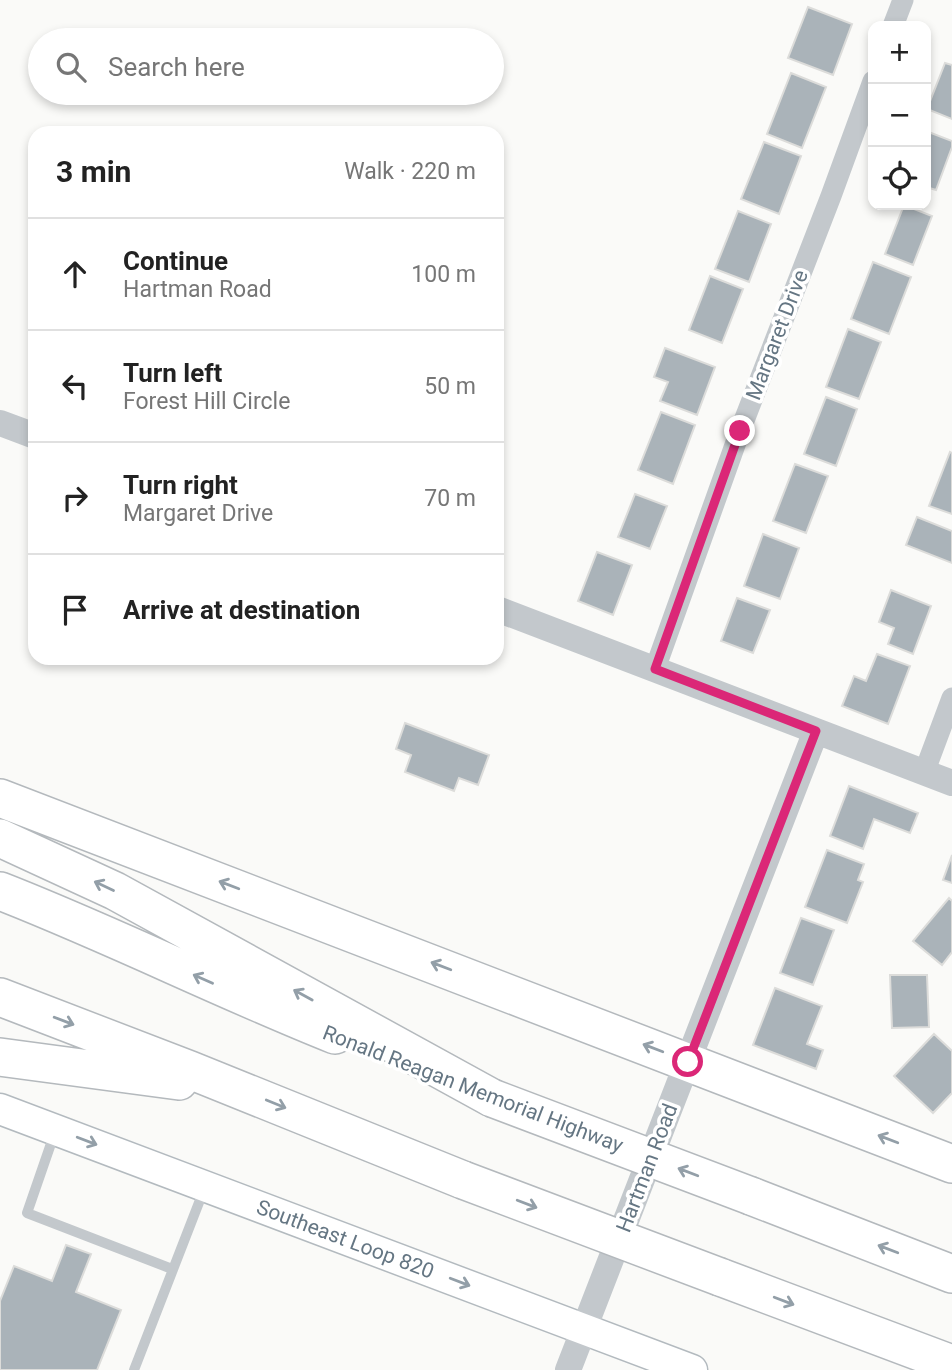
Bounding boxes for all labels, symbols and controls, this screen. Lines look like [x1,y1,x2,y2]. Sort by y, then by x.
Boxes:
map controls [868,21,931,210]
button: + [868,21,931,84]
search box [28,28,504,105]
icon: search [52,48,90,86]
text: Search here [108,52,245,82]
button: − [868,84,931,147]
button: locate [868,147,931,210]
text: 3 min [56,154,131,189]
text: Walk · 220 m [344,158,476,185]
text: Continue [123,246,228,276]
icon: ahead [56,255,94,293]
text: 100 m [411,261,476,288]
street label: Margaret Drive [741,267,813,403]
text: Hartman Road [123,276,272,303]
text: Turn left [123,358,222,388]
icon: left [56,367,94,405]
text: 50 m [424,373,476,400]
text: Forest Hill Circle [123,388,290,415]
route end [724,415,755,446]
text: Turn right [123,470,238,500]
icon: right [56,479,94,517]
text: 70 m [424,485,476,512]
text: Margaret Drive [123,500,273,527]
icon: arrive [56,591,94,629]
text: Arrive at destination [123,595,360,625]
one-way arrow [218,877,240,890]
one-way arrow [94,879,115,892]
one-way arrow [431,959,452,972]
one-way arrow [192,972,214,985]
one-way arrow [293,988,314,1002]
one-way arrow [52,1016,74,1029]
street label: Ronald Reagan Memorial Highway [319,1020,627,1158]
one-way arrow [643,1041,665,1054]
route start [672,1046,703,1077]
one-way arrow [264,1098,286,1111]
street label: Hartman Road [611,1100,683,1236]
one-way arrow [878,1132,900,1144]
one-way arrow [75,1136,97,1149]
one-way arrow [677,1164,699,1177]
street label: Southeast Loop 820 [253,1195,437,1284]
one-way arrow [516,1199,538,1211]
one-way arrow [878,1242,900,1255]
one-way arrow [449,1277,471,1289]
one-way arrow [772,1295,794,1308]

